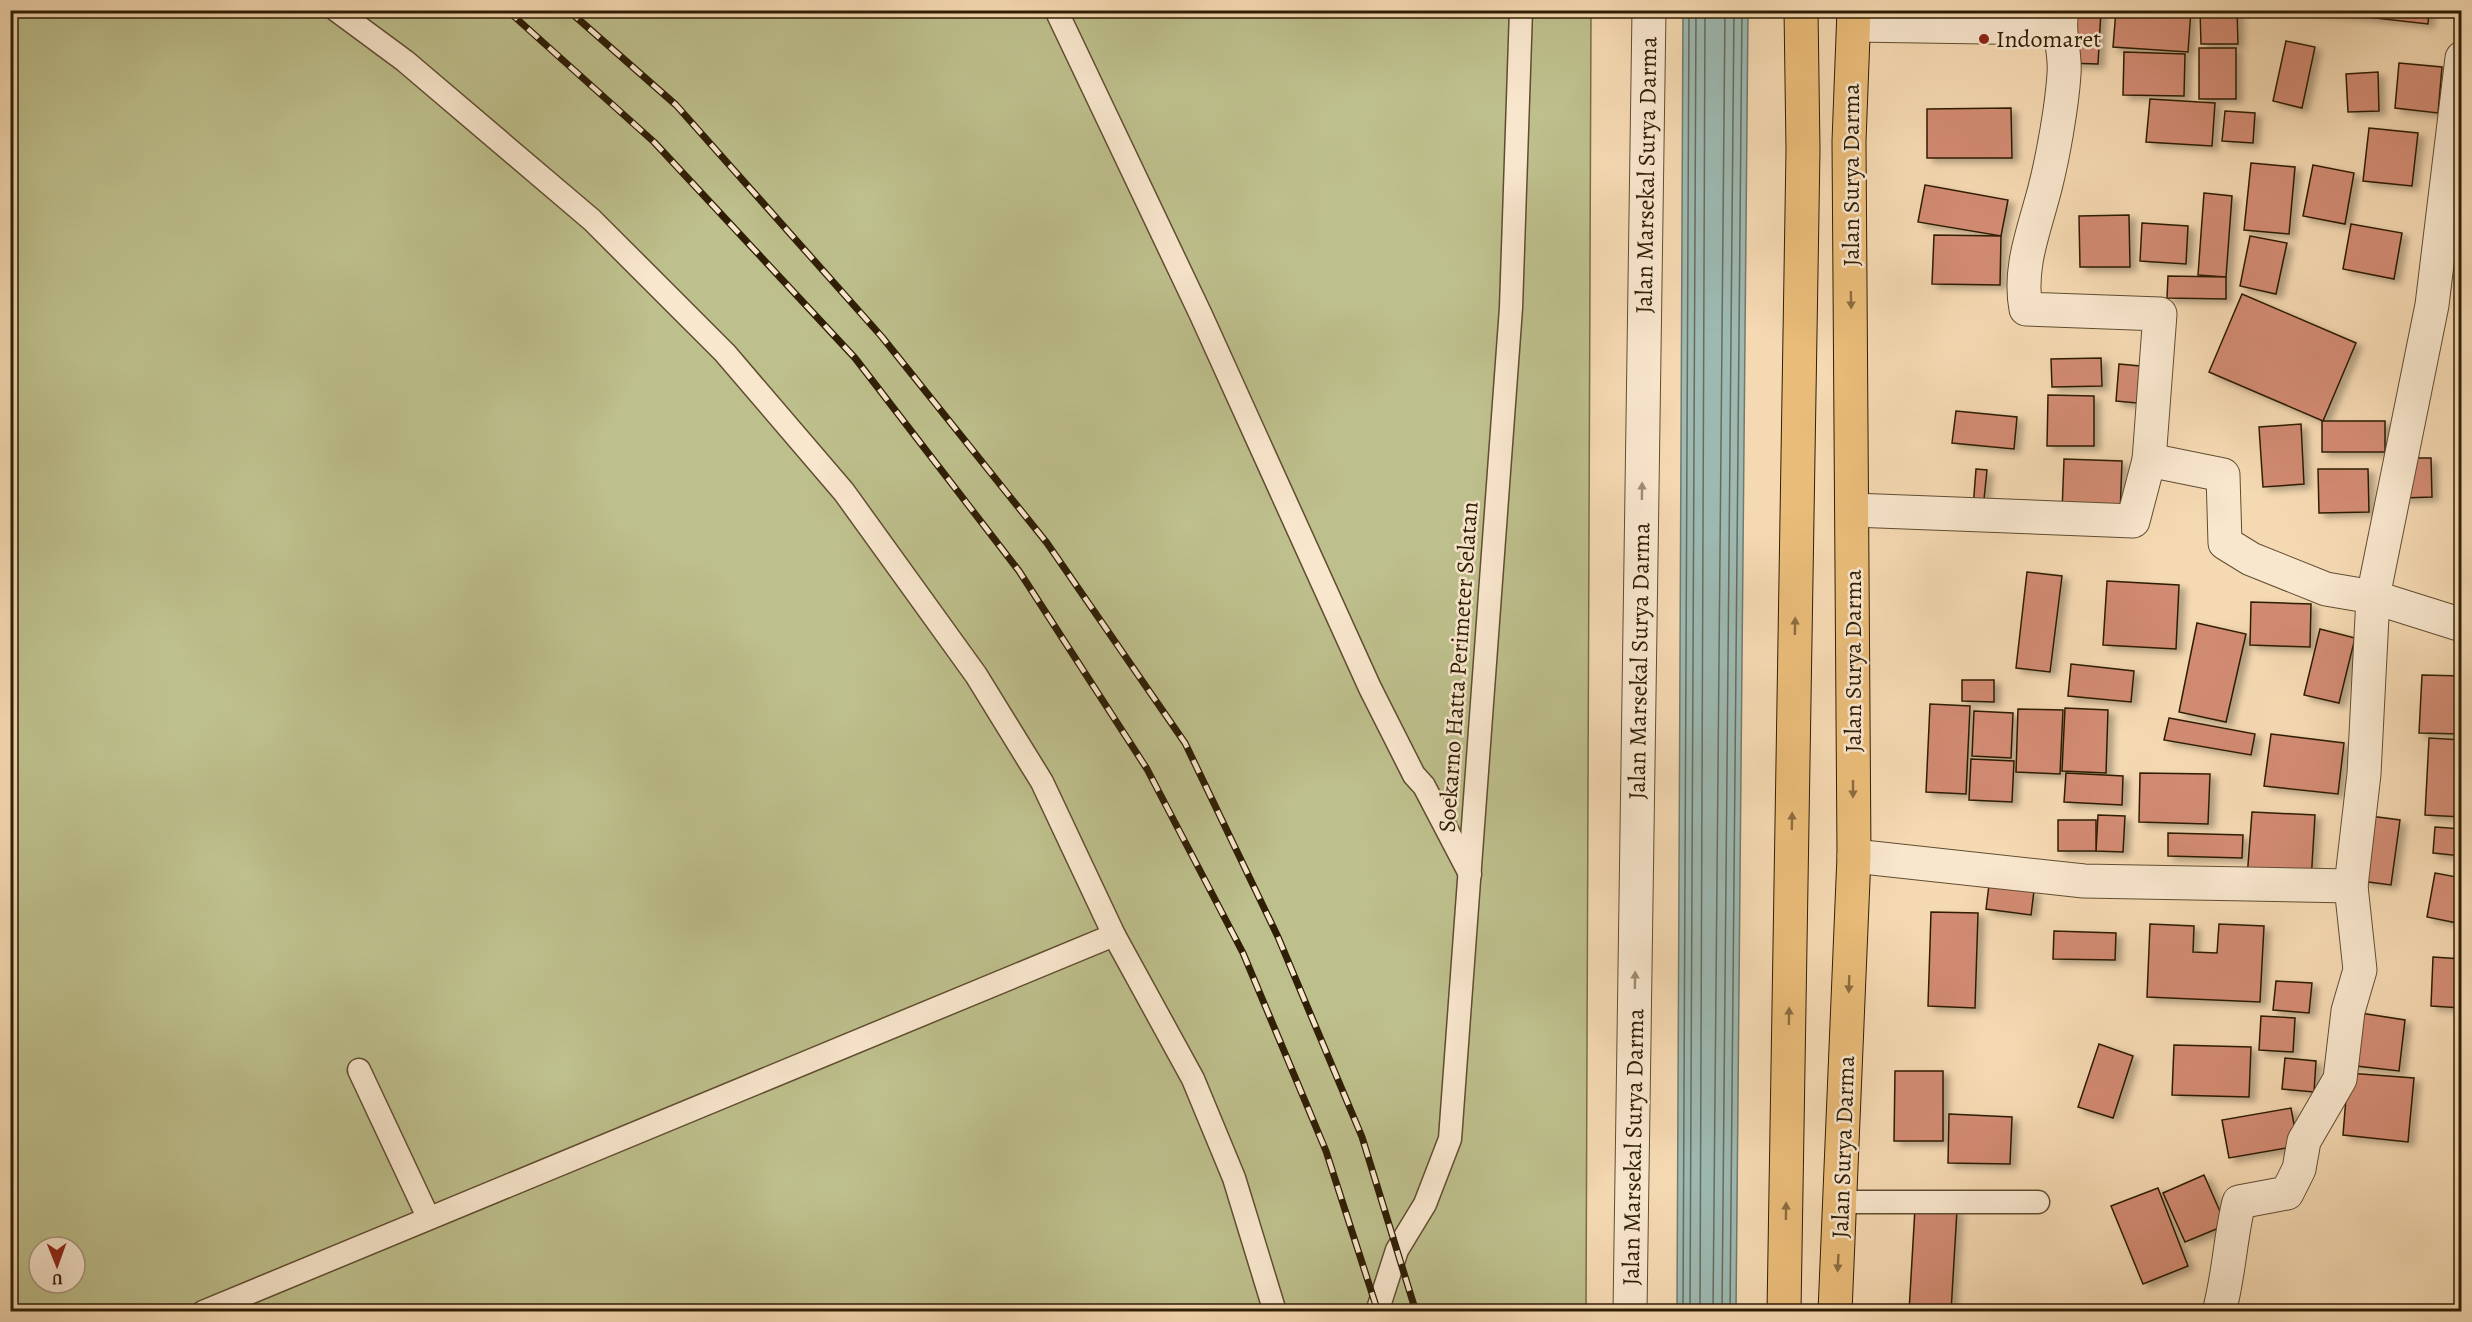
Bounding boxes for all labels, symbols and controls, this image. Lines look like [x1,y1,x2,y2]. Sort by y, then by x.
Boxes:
place label: Indomaret [1996,23,2101,55]
marker: Indomaret [1977,32,1991,46]
street label: Jalan Marsekal Surya Darma [1628,35,1664,314]
street label: Jalan Surya Darma [1835,83,1867,267]
one-way arrow [1846,290,1856,309]
one-way arrow [1637,482,1647,501]
street label: Soekarno Hatta Perimeter Selatan [1430,500,1486,834]
street label: Jalan Marsekal Surya Darma [1621,521,1657,800]
street label: Jalan Surya Darma [1837,569,1869,753]
one-way arrow [1790,617,1800,636]
one-way arrow [1848,779,1858,798]
one-way arrow [1787,812,1797,831]
one-way arrow [1630,971,1640,990]
one-way arrow [1844,974,1854,993]
street label: Jalan Marsekal Surya Darma [1615,1007,1651,1286]
one-way arrow [1784,1007,1794,1026]
street label: Jalan Surya Darma [1824,1054,1862,1239]
one-way arrow [1781,1202,1790,1221]
north arrow [27,1235,87,1295]
one-way arrow [1833,1253,1843,1272]
text: U [51,1268,63,1290]

